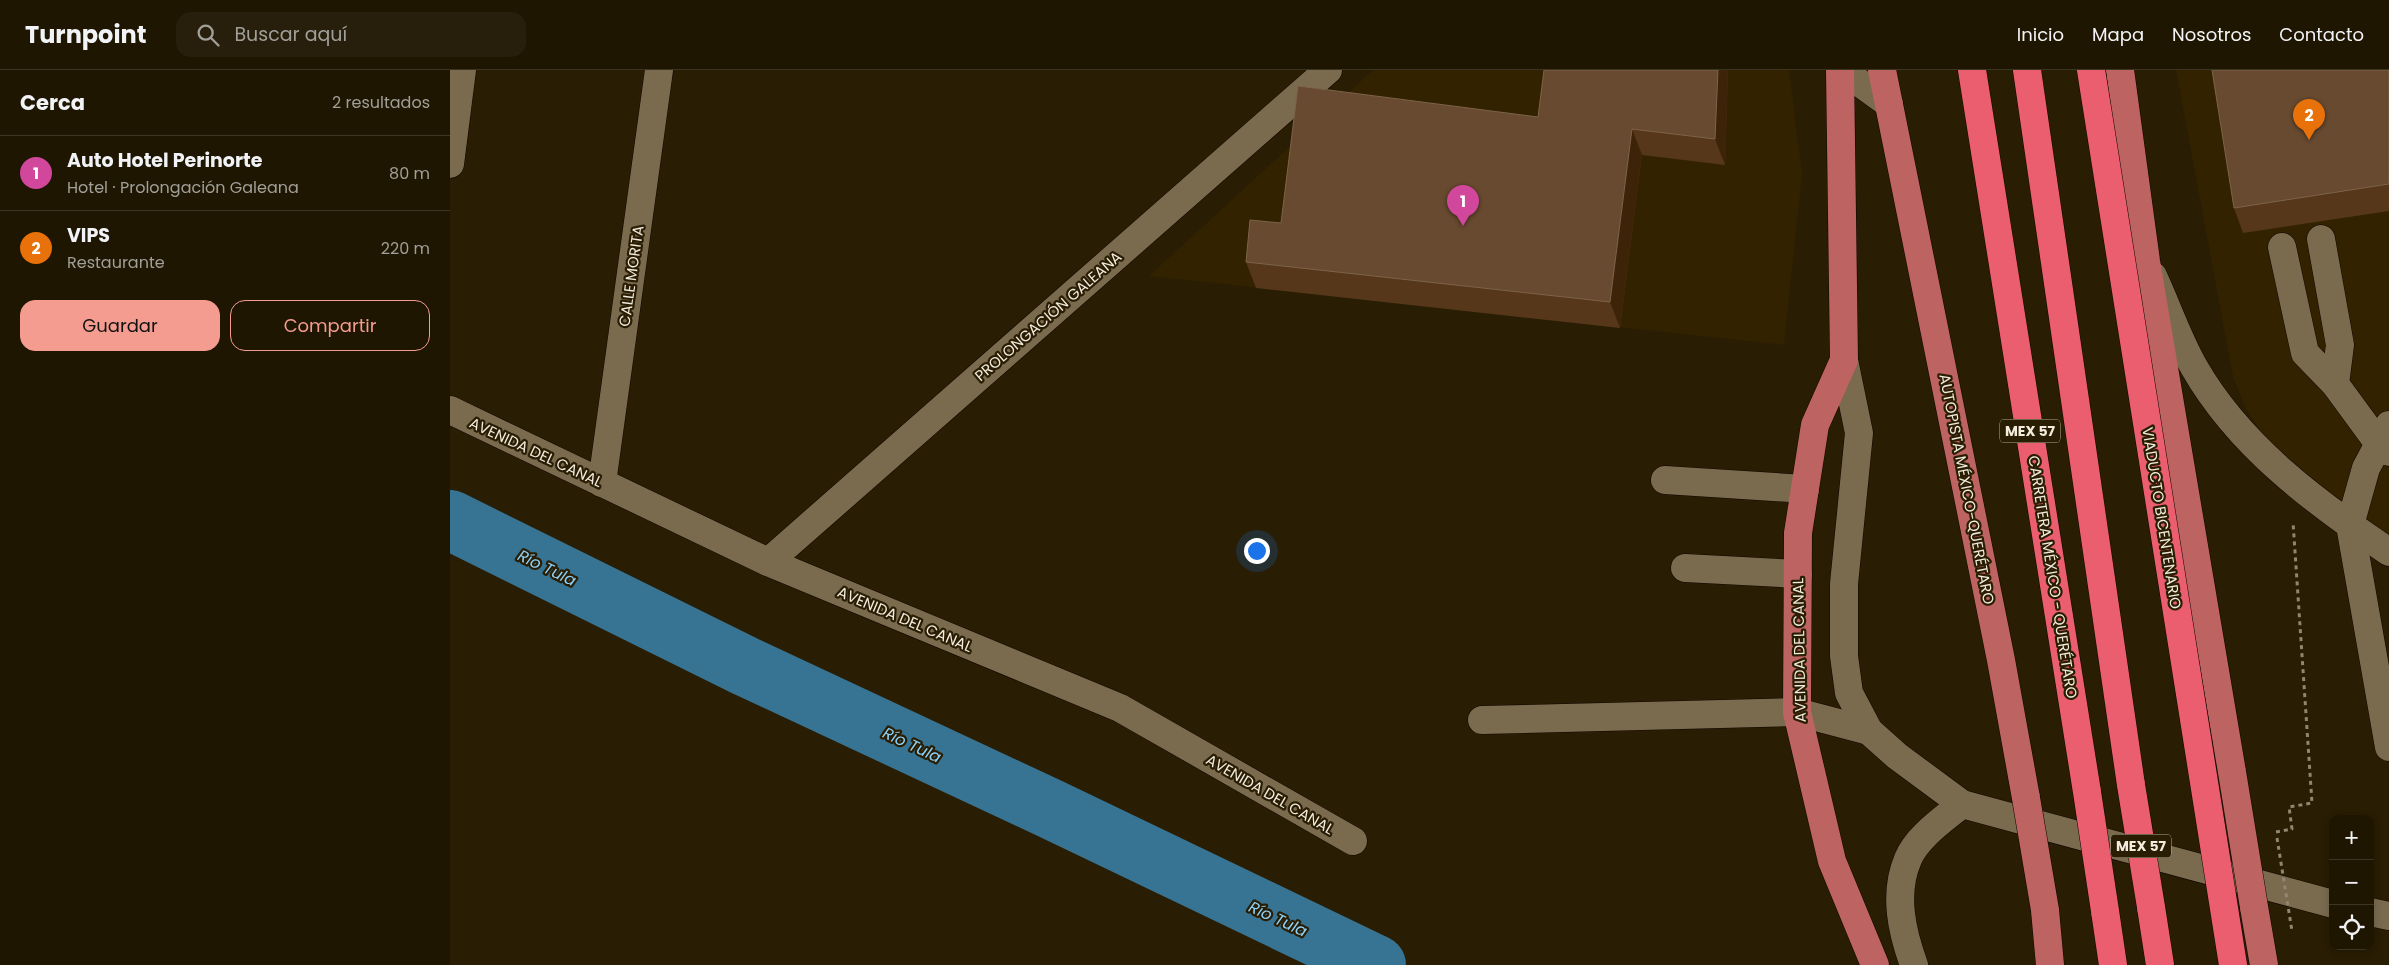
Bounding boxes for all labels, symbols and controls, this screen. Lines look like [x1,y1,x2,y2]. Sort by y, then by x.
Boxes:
search box [176,12,526,57]
text: Turnpoint [25,18,146,51]
icon: search [194,21,222,49]
text: Buscar aquí [234,21,347,48]
text: Inicio [2017,22,2064,47]
text: Mapa [2092,22,2144,47]
text: Nosotros [2172,22,2251,47]
text: Contacto [2279,22,2364,47]
text: Cerca [20,88,85,117]
text: 2 resultados [332,91,430,114]
pin: 2 [2293,99,2325,140]
text: Auto Hotel Perinorte [67,147,262,174]
text: 1 [33,162,39,185]
text: 80 m [389,162,430,185]
text: Hotel · Prolongación Galeana [67,176,299,199]
pin: 1 [1447,185,1479,226]
text: VIPS [67,222,110,249]
street label: CALLE MORITA [613,224,649,328]
text: 2 [31,237,41,260]
text: 220 m [381,237,430,260]
street label: PROLONGACIÓN GALEANA [970,246,1126,386]
text: Restaurante [67,251,165,274]
button: Guardar [20,300,220,351]
button: Compartir [230,300,430,351]
street label: AUTOPISTA MÉXICO-QUERÉTARO [1934,372,2000,606]
street label: AVENIDA DEL CANAL [466,412,606,492]
road number: MEX 57 [2000,420,2060,442]
street label: VIADUCTO BICENTENARIO [2137,426,2187,611]
street label: CARRETERA MÉXICO - QUERÉTARO [2023,454,2083,700]
your location [1244,538,1270,564]
water label: Río Tula [514,544,580,592]
street label: AVENIDA DEL CANAL [1787,577,1811,722]
street label: AVENIDA DEL CANAL [834,581,976,657]
water label: Río Tula [879,721,945,769]
street label: AVENIDA DEL CANAL [1202,749,1338,839]
map controls [2329,815,2374,950]
button: + [2329,815,2374,860]
road number: MEX 57 [2111,834,2171,858]
button: − [2329,860,2374,905]
water label: Río Tula [1245,895,1311,943]
button: locate [2329,905,2374,950]

